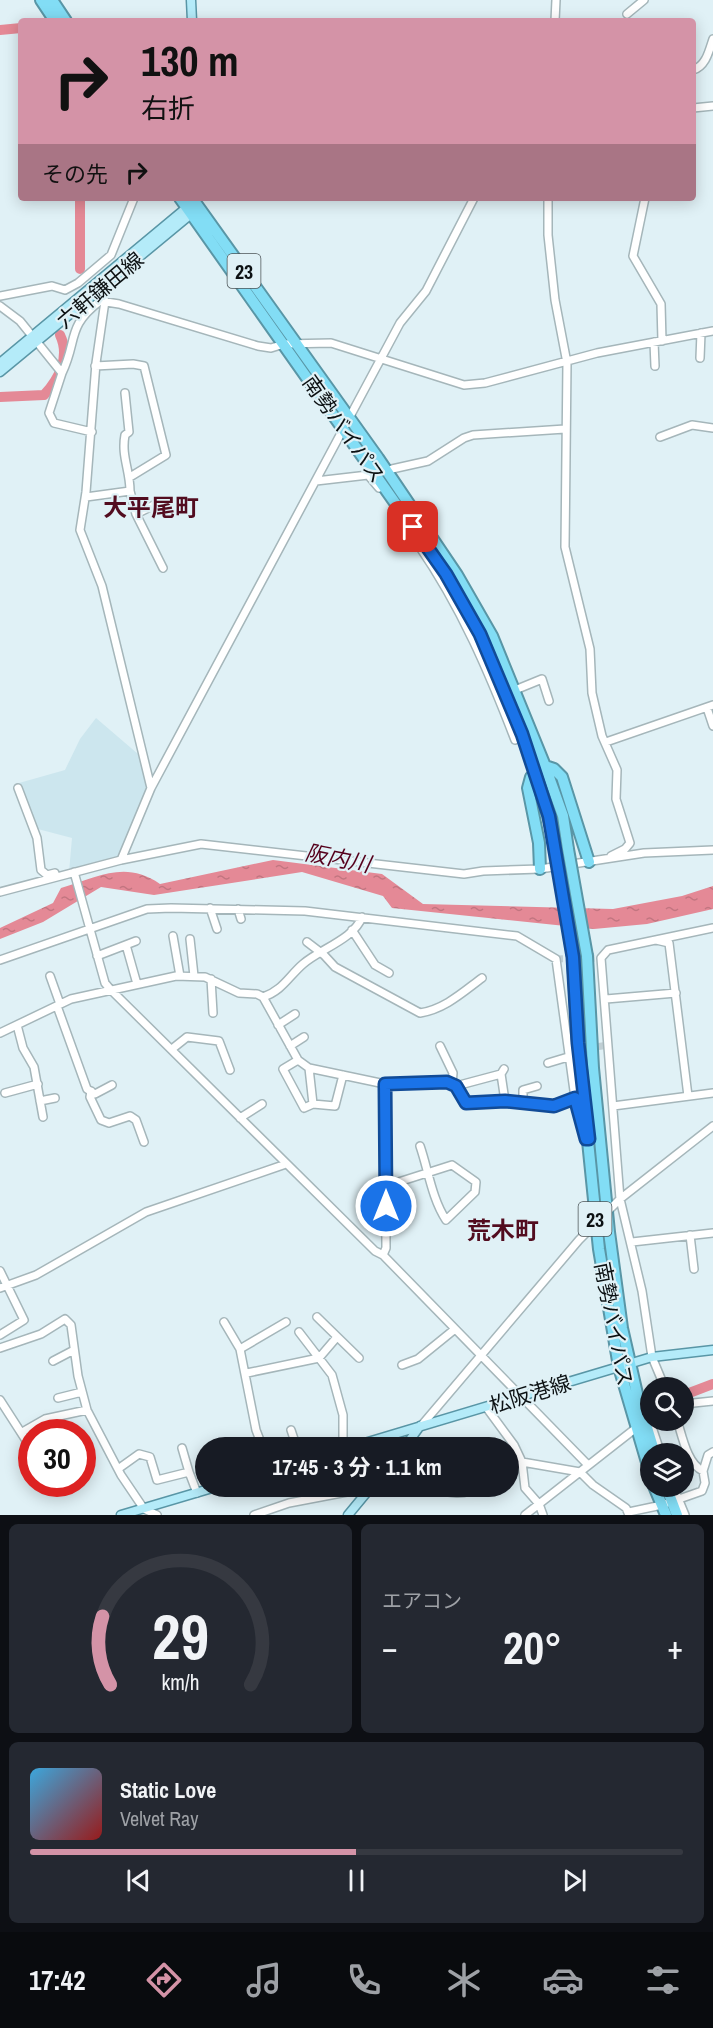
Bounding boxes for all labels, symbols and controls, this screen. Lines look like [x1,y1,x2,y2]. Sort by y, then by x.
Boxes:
text: 130 m [141,33,239,89]
icon: right [42,42,120,120]
text: 右折 [141,90,195,126]
icon: right [120,156,153,189]
text: その先 [42,159,108,189]
street label: 六軒鎌田線 [50,245,150,335]
road number: 23 [228,254,260,288]
street label: 南勢バイパス [296,369,392,489]
district label: 大平尾町 [103,491,199,523]
pin [387,501,438,552]
icon: arrive [396,510,429,543]
water label: 阪内川 [303,837,375,879]
position arrow [354,1174,418,1238]
road number: 23 [578,1202,612,1236]
district label: 荒木町 [467,1214,539,1246]
street label: 南勢バイパス [588,1260,640,1388]
street label: 松阪港線 [486,1368,574,1420]
map controls [640,1377,694,1497]
button: search [640,1377,694,1431]
speed limit sign: 30 [18,1419,96,1497]
button: layers [640,1443,694,1497]
text: 17:45 · 3 分 · 1.1 km [272,1452,442,1482]
text: エアコン [382,1587,462,1614]
text: 29 [152,1594,209,1678]
text: 20° [503,1617,562,1678]
text: − [382,1625,398,1669]
text: + [667,1625,683,1669]
text: km/h [161,1669,200,1698]
text: Static Love [120,1775,216,1805]
text: Velvet Ray [120,1805,198,1832]
icon: previous [122,1864,155,1897]
icon: pause [340,1864,373,1897]
icon: next [558,1864,591,1897]
icon: directions [143,1959,185,2001]
icon: music [243,1959,285,2001]
icon: phone [343,1959,385,2001]
icon: climate [443,1959,485,2001]
icon: car [542,1959,584,2001]
icon: filters [642,1959,684,2001]
text: 17:42 [29,1962,86,1998]

